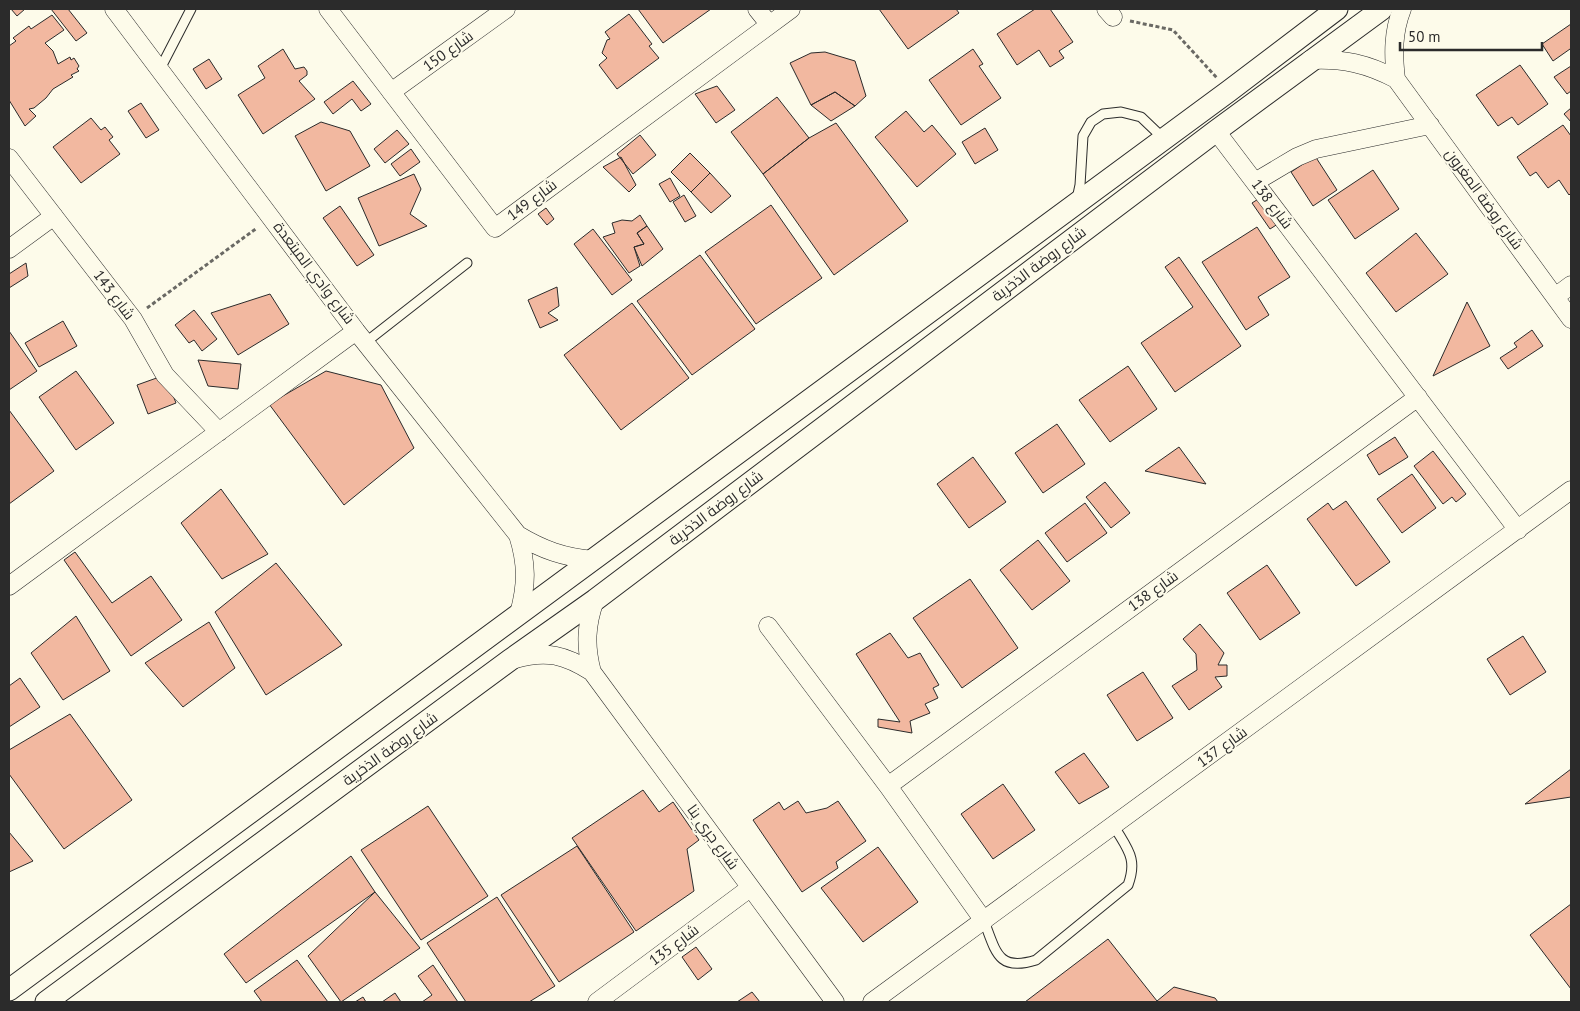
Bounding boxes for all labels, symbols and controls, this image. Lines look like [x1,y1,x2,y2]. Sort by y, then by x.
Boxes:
scale bar [1400,20,1542,52]
street label: شارع 150 [419,26,478,77]
text: 50 m [1408,27,1441,46]
street label: شارع روضة المغرون [1440,144,1528,254]
street label: شارع 149 [503,175,562,226]
street label: شارع 138 [1246,175,1297,234]
street label: شارع وادي المبتعدة [267,218,359,330]
street label: شارع روضة الذخرية [988,222,1091,307]
street label: شارع 143 [88,266,139,325]
street label: شارع روضة الذخرية [665,466,768,551]
street label: شارع 138 [1124,566,1183,617]
street label: شارع روضة الذخرية [338,708,442,791]
street label: شارع 137 [1193,722,1252,773]
street label: شارع جري بنا [681,800,743,875]
street label: شارع 135 [645,920,704,971]

